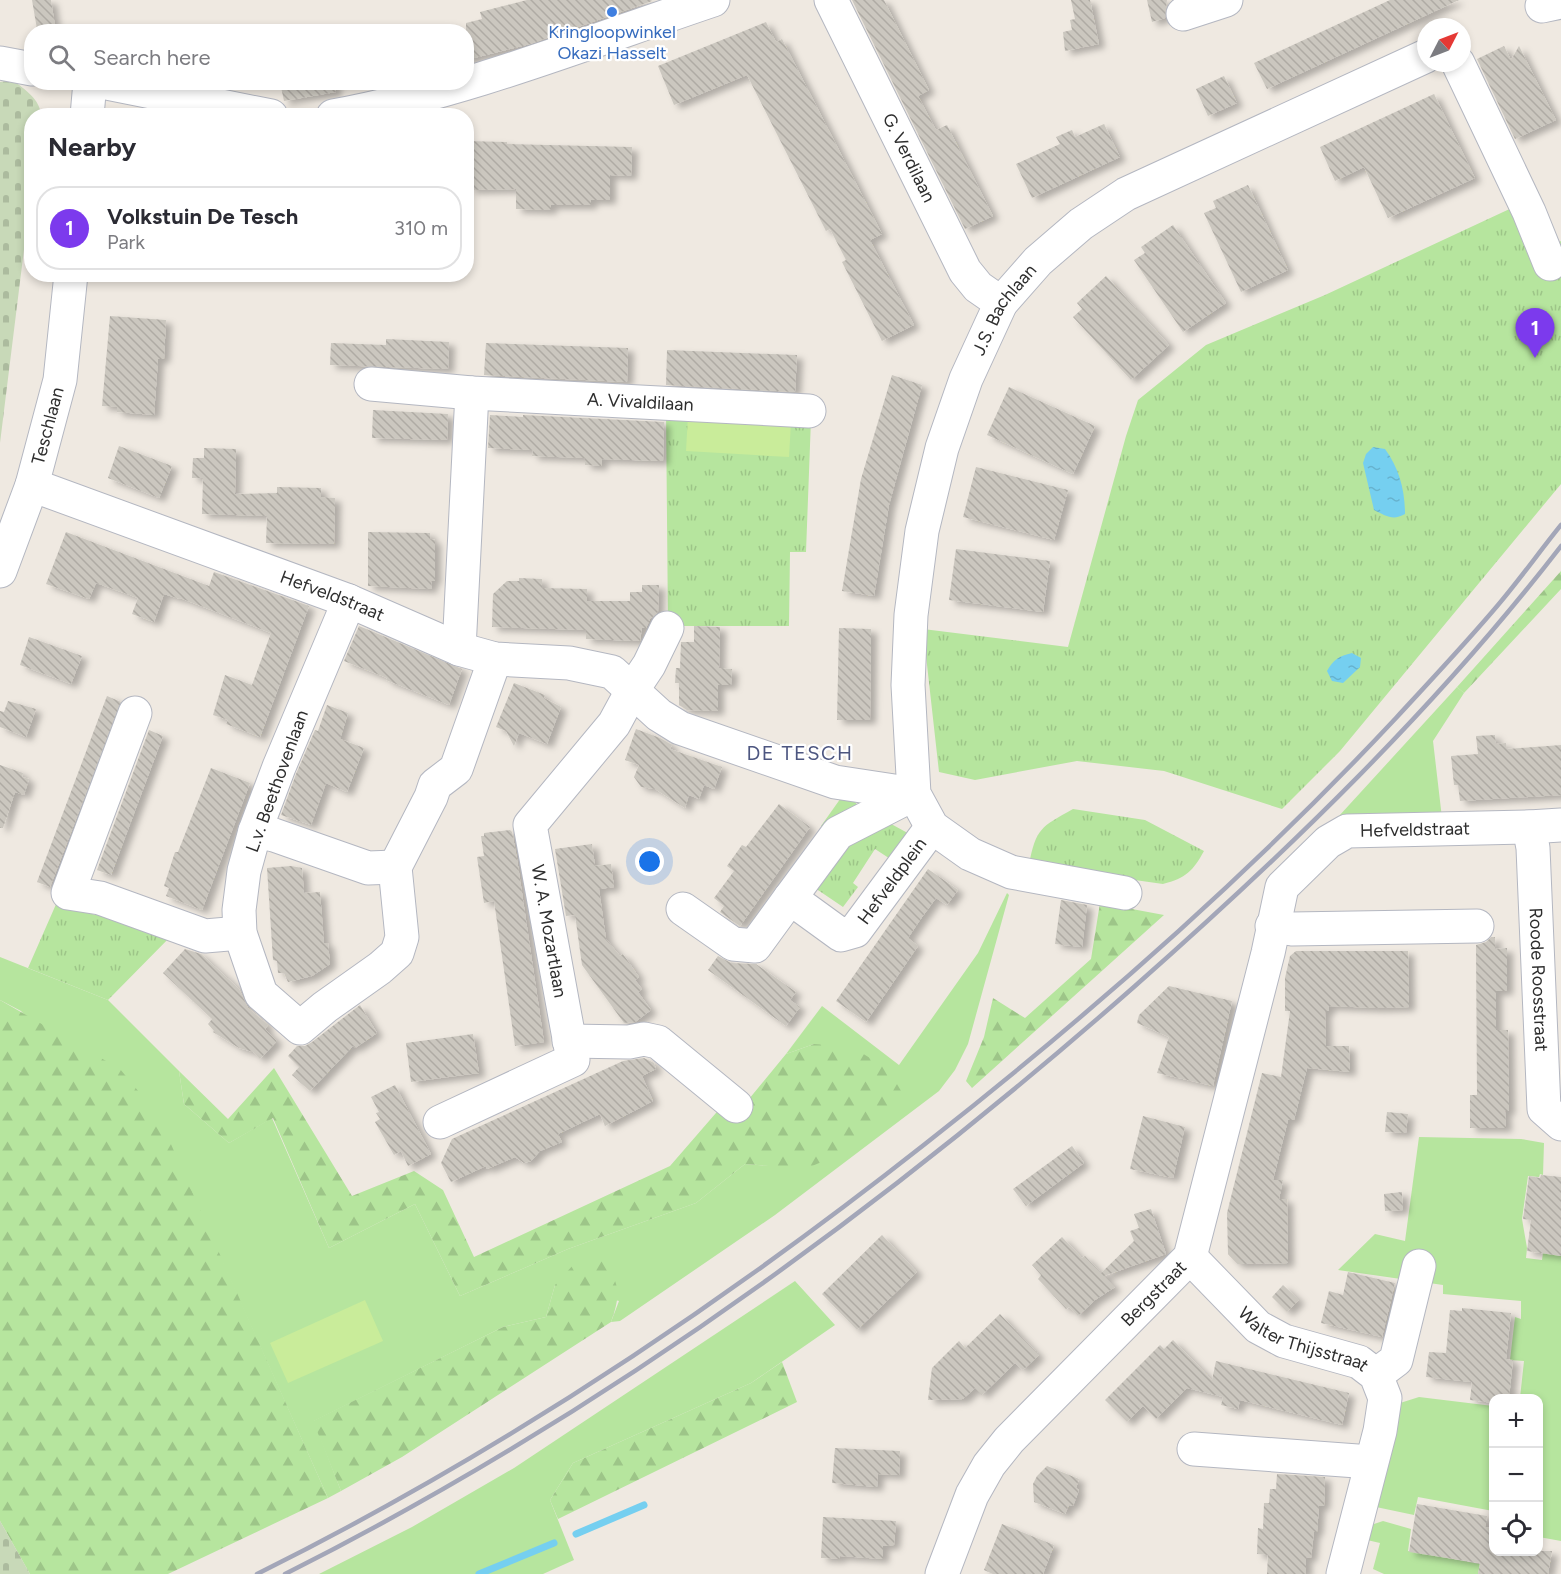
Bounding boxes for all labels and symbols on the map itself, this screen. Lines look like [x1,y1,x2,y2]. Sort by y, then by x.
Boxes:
marker: Kringloopwinkel Okazi Hasselt [605,5,619,19]
north arrow [1417,18,1471,72]
place label: Kringloopwinkel Okazi Hasselt [548,21,676,64]
street label: G. Verdilaan [878,110,940,206]
street label: J.S. Bachlaan [967,259,1041,359]
pin: 1 [1516,308,1555,358]
street label: Teschlaan [27,385,69,467]
street label: A. Vivaldilaan [587,388,694,416]
street label: Hefveldstraat [277,566,388,626]
street label: L.v. Beethovenlaan [241,707,313,855]
district label: DE TESCH [746,741,854,765]
street label: Hefveldstraat [1360,817,1470,842]
street label: Hefveldplein [853,833,931,929]
your location [635,847,664,876]
street label: W. A. Mozartlaan [526,863,572,999]
street label: Roode Roosstraat [1525,907,1553,1052]
street label: Bergstraat [1117,1256,1191,1331]
street label: Walter Thijsstraat [1233,1302,1373,1377]

